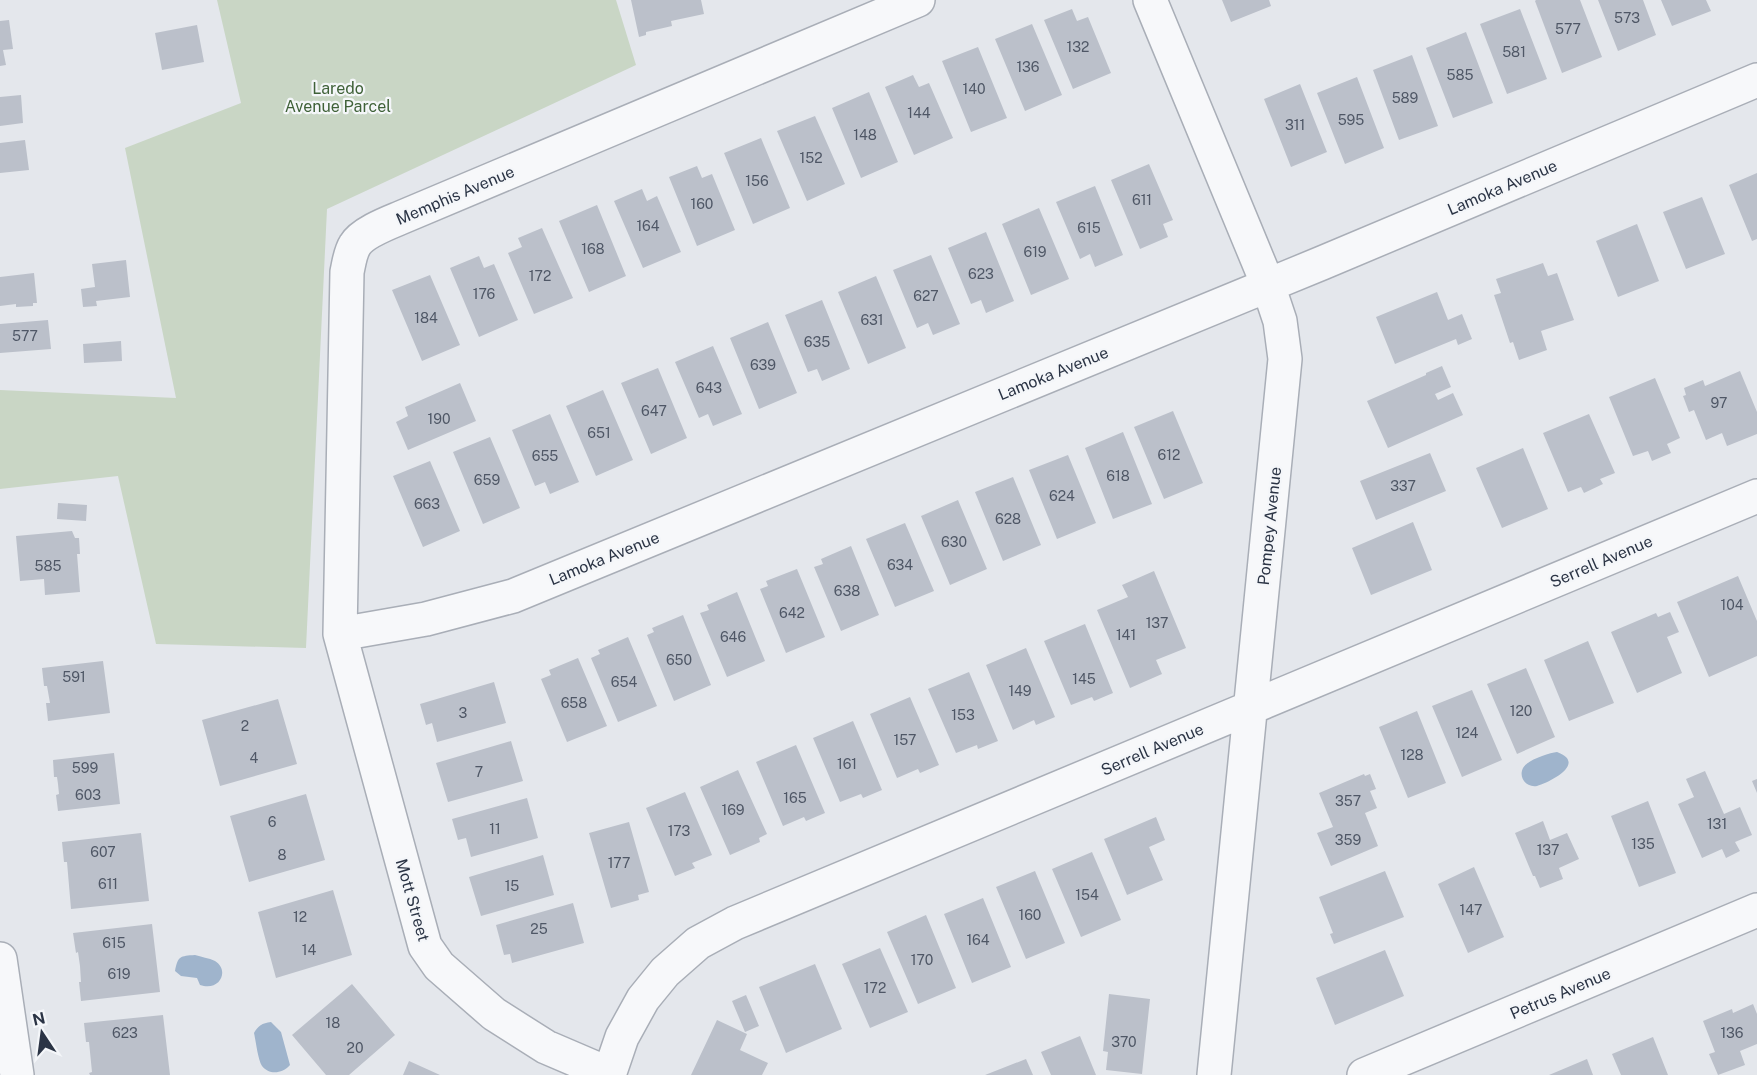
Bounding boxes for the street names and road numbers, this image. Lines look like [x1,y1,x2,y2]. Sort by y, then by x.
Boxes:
street label: Lamoka Avenue [1445,156,1560,219]
street label: Memphis Avenue [393,162,517,229]
street label: Lamoka Avenue [995,343,1111,404]
street label: Pompey Avenue [1254,466,1285,586]
street label: Lamoka Avenue [546,528,662,589]
street label: Serrell Avenue [1547,531,1655,592]
street label: Serrell Avenue [1098,719,1206,780]
street label: Mott Street [392,857,433,944]
street label: Petrus Avenue [1507,964,1613,1023]

